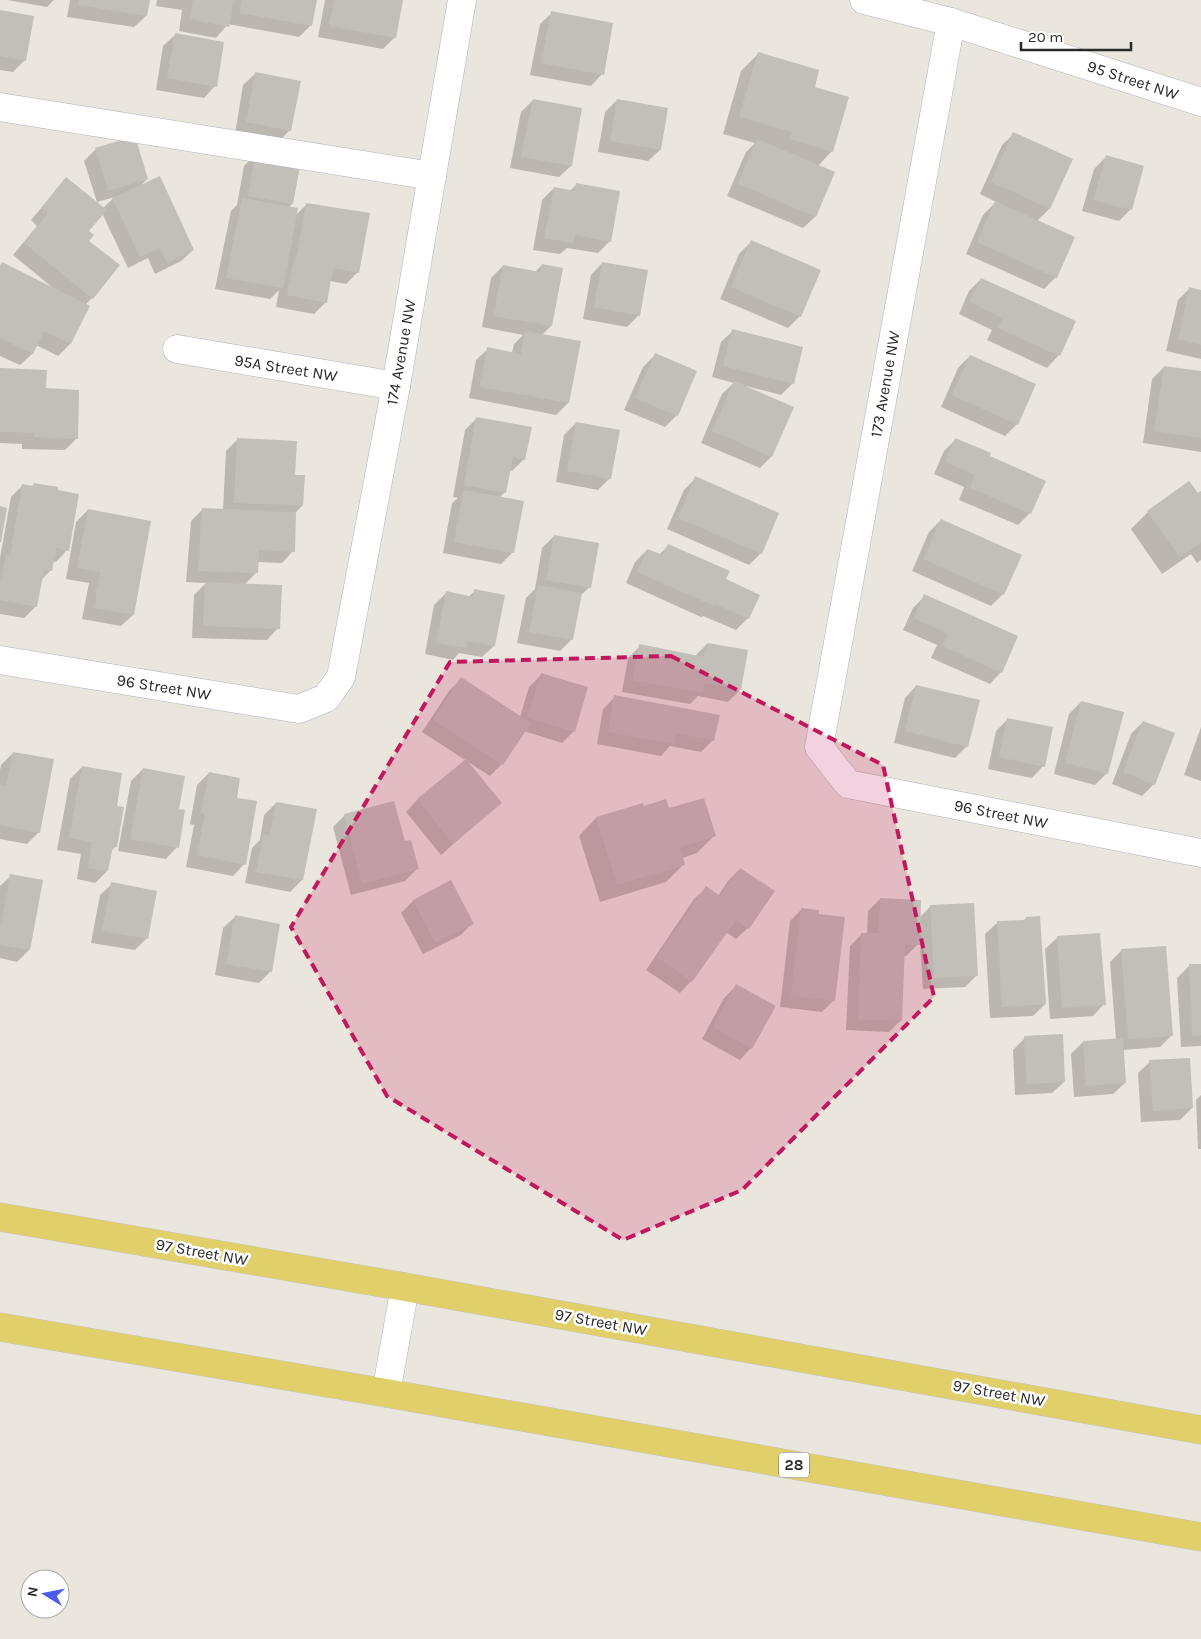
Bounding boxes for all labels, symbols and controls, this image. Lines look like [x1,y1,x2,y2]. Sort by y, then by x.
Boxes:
scale bar [1021,20,1131,52]
text: 20 m [1028,28,1063,46]
street label: 95 Street NW [1085,56,1182,104]
street label: 174 Avenue NW [382,297,420,406]
street label: 173 Avenue NW [866,329,904,439]
street label: 95A Street NW [233,350,340,386]
street label: 96 Street NW [115,670,213,704]
street label: 96 Street NW [952,796,1050,833]
street label: 97 Street NW [154,1235,250,1270]
street label: 97 Street NW [553,1305,649,1340]
street label: 97 Street NW [951,1376,1047,1411]
road number: 28 [779,1452,809,1478]
north arrow [20,1569,70,1619]
text: N [23,1585,42,1598]

